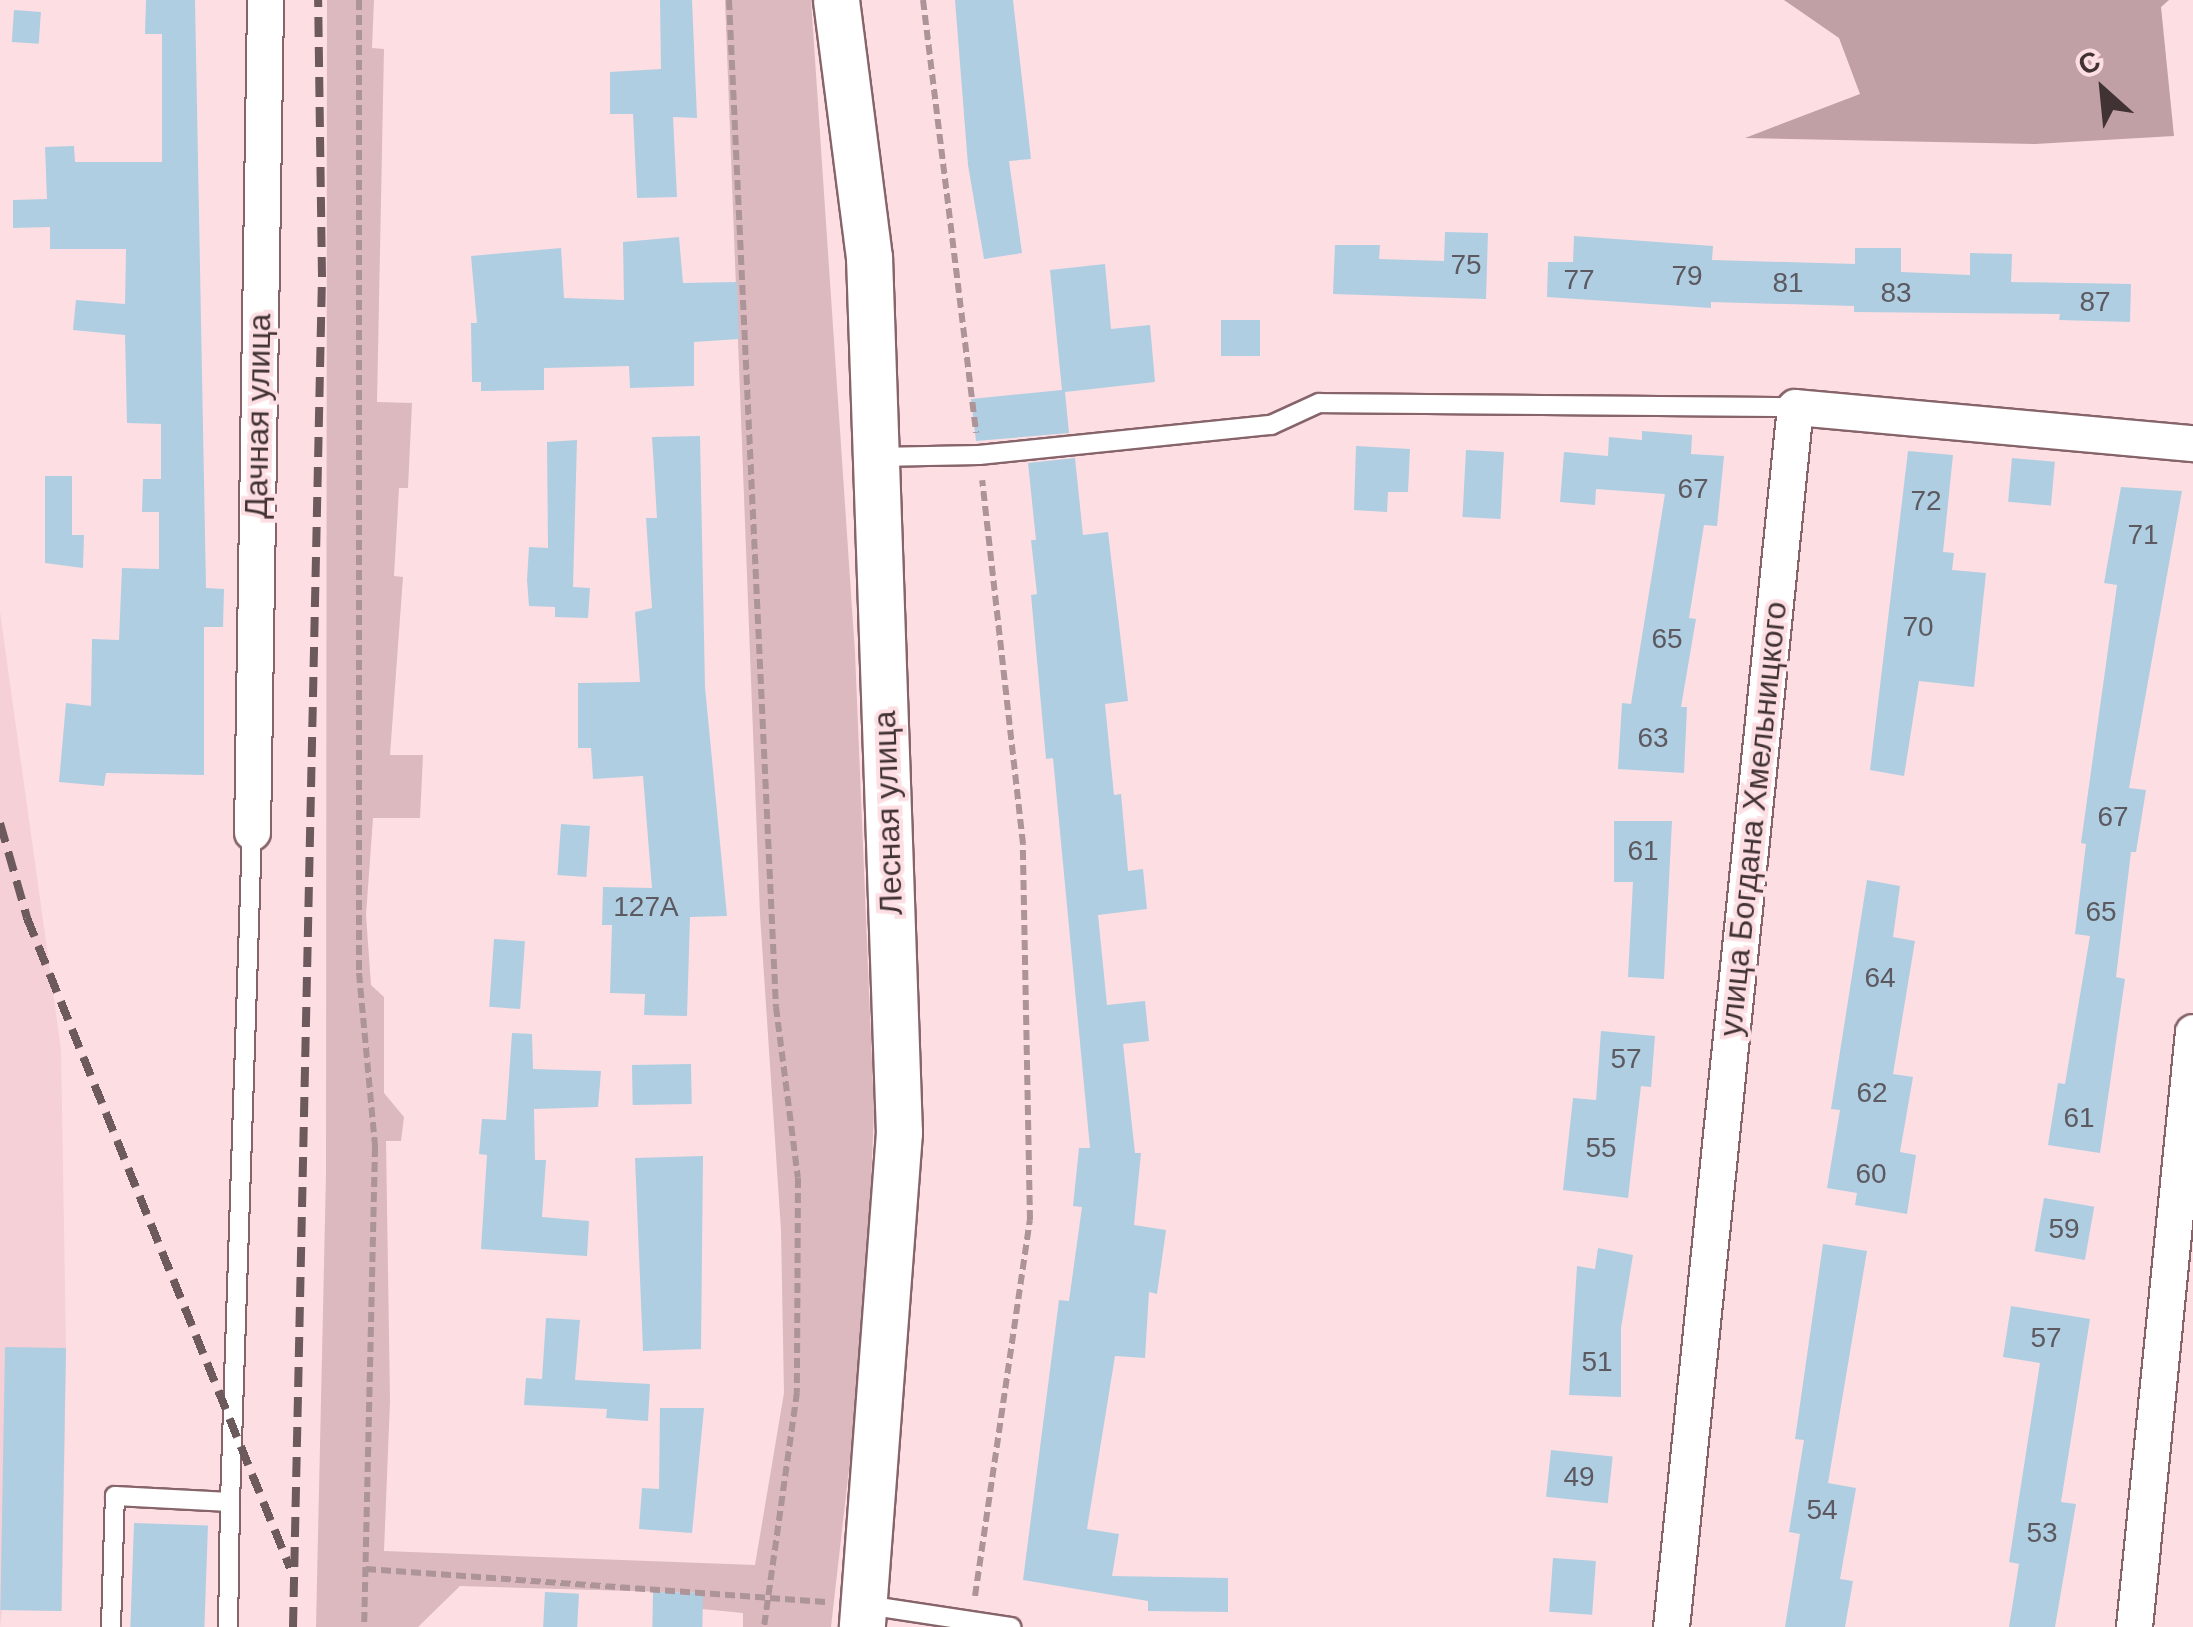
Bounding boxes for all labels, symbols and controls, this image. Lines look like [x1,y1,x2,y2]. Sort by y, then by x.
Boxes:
north arrow [2053,40,2153,140]
text: С [2073,44,2105,81]
house number: 75 [1450,248,1482,282]
house number: 79 [1671,259,1703,293]
house number: 77 [1563,263,1595,297]
house number: 81 [1772,266,1804,300]
house number: 83 [1880,276,1912,310]
house number: 87 [2079,285,2111,319]
street label: Дачная улица [237,313,279,519]
house number: 67 [1677,472,1709,506]
house number: 72 [1910,484,1942,518]
house number: 71 [2127,518,2159,552]
street label: улица Богдана Хмельницкого [1711,600,1795,1038]
house number: 70 [1902,610,1934,644]
house number: 65 [1651,622,1683,656]
street label: Лесная улица [865,710,911,916]
house number: 63 [1637,721,1669,755]
house number: 67 [2097,800,2129,834]
house number: 61 [1627,834,1659,868]
house number: 127А [613,890,679,924]
house number: 65 [2085,895,2117,929]
house number: 64 [1864,961,1896,995]
house number: 57 [1610,1042,1642,1076]
house number: 62 [1856,1076,1888,1110]
house number: 61 [2063,1101,2095,1135]
house number: 55 [1585,1131,1617,1165]
house number: 60 [1855,1157,1887,1191]
house number: 59 [2048,1212,2080,1246]
house number: 57 [2030,1321,2062,1355]
house number: 51 [1581,1345,1613,1379]
house number: 49 [1563,1460,1595,1494]
house number: 54 [1806,1493,1838,1527]
house number: 53 [2026,1516,2058,1550]

